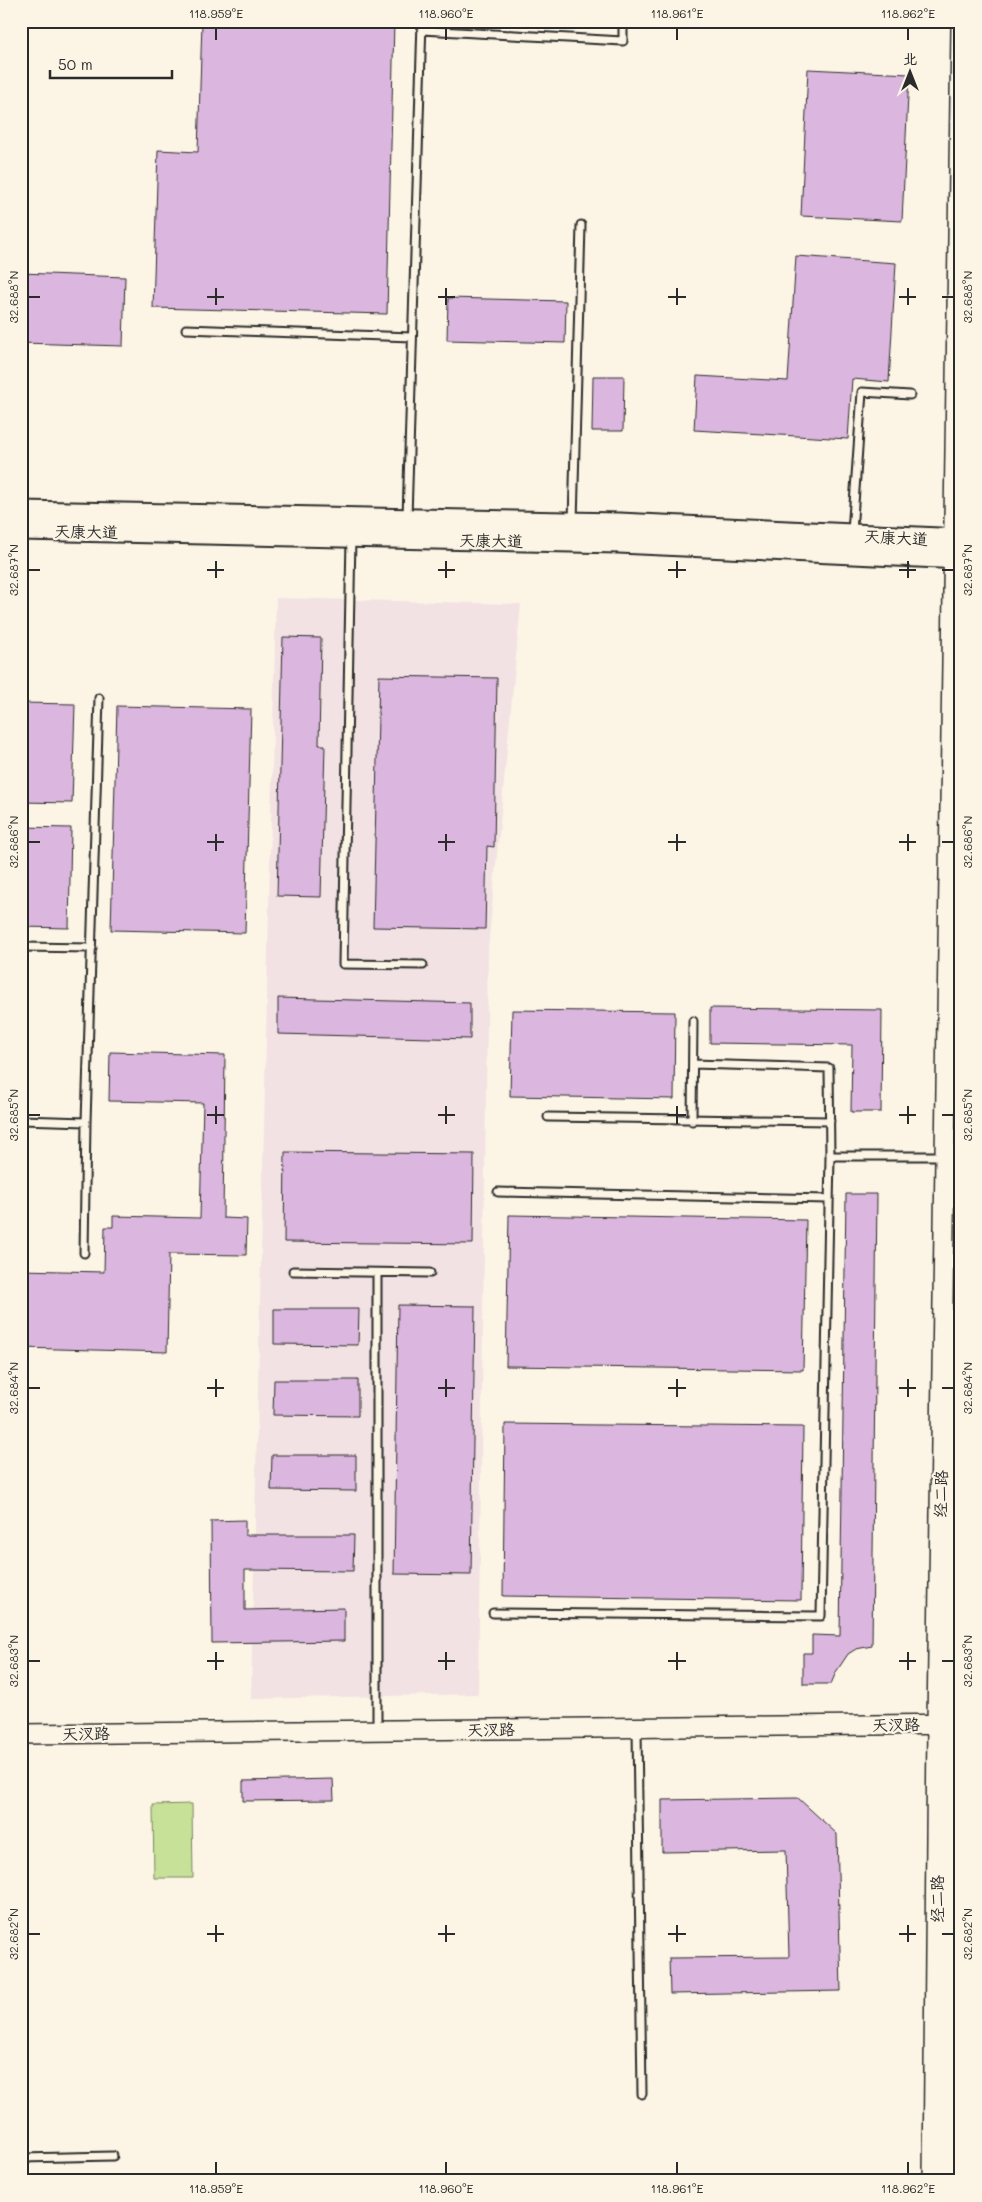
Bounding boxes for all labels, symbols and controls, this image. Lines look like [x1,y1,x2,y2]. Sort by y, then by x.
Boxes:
text: 118.959°E [189,5,243,21]
text: 118.960°E [419,5,474,21]
text: 118.961°E [651,5,703,21]
text: 118.962°E [881,5,935,21]
scale bar [50,48,172,80]
north arrow [884,48,934,98]
text: 北 [903,49,917,68]
text: 50 m [58,54,93,74]
text: 32.688°N [5,271,21,323]
text: 32.688°N [959,271,975,323]
street label: 天康大道 [54,520,118,542]
street label: 天康大道 [863,525,929,549]
street label: 天康大道 [459,529,523,551]
text: 32.687°N [5,544,21,596]
text: 32.687°N [959,544,975,596]
text: 32.686°N [5,816,21,868]
text: 32.686°N [959,816,975,868]
text: 32.685°N [5,1089,21,1141]
text: 32.685°N [959,1089,975,1141]
text: 32.684°N [5,1362,21,1414]
text: 32.684°N [959,1362,975,1414]
street label: 经二路 [929,1470,951,1518]
text: 32.683°N [5,1635,21,1687]
text: 32.683°N [959,1635,975,1687]
street label: 天汊路 [872,1713,920,1735]
street label: 天汊路 [467,1718,515,1740]
street label: 天汊路 [62,1722,110,1744]
street label: 经二路 [926,1875,947,1923]
text: 32.682°N [5,1908,21,1960]
text: 32.682°N [959,1908,975,1960]
text: 118.959°E [189,2180,243,2196]
text: 118.960°E [419,2180,474,2196]
text: 118.961°E [651,2180,703,2196]
text: 118.962°E [881,2180,935,2196]

